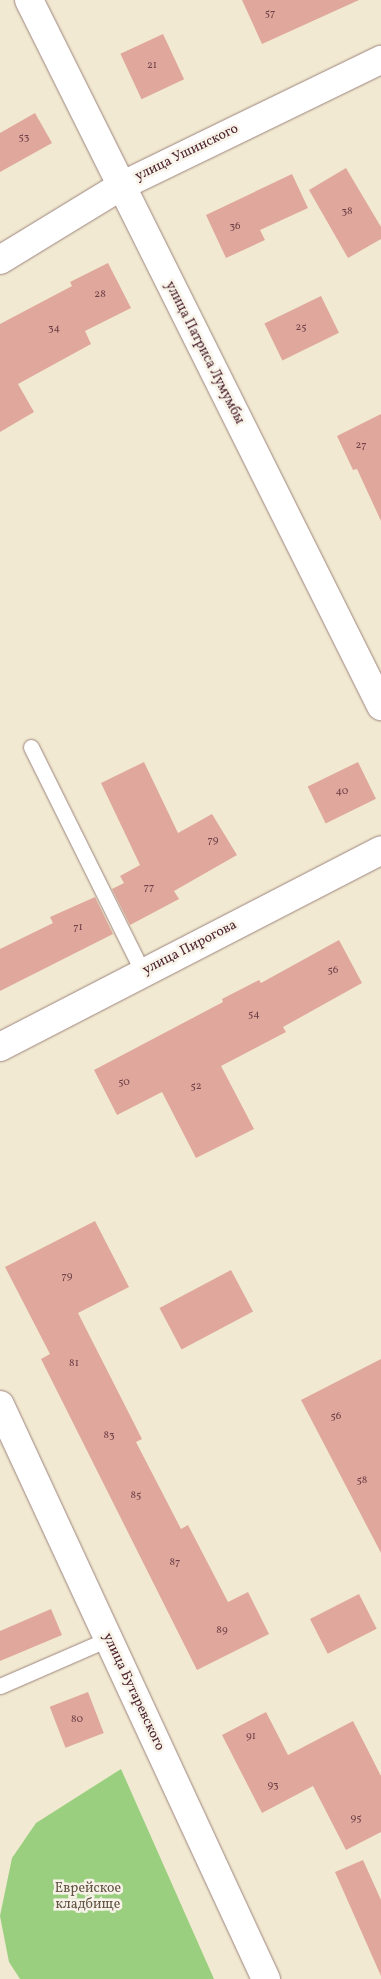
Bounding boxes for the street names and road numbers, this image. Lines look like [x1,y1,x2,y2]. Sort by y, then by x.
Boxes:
street label: улица Ушинского [133,121,241,185]
street label: улица Патриса Лумумбы [161,279,247,427]
street label: улица Пирогова [140,917,240,979]
street label: улица Бутаревского [98,1631,168,1753]

